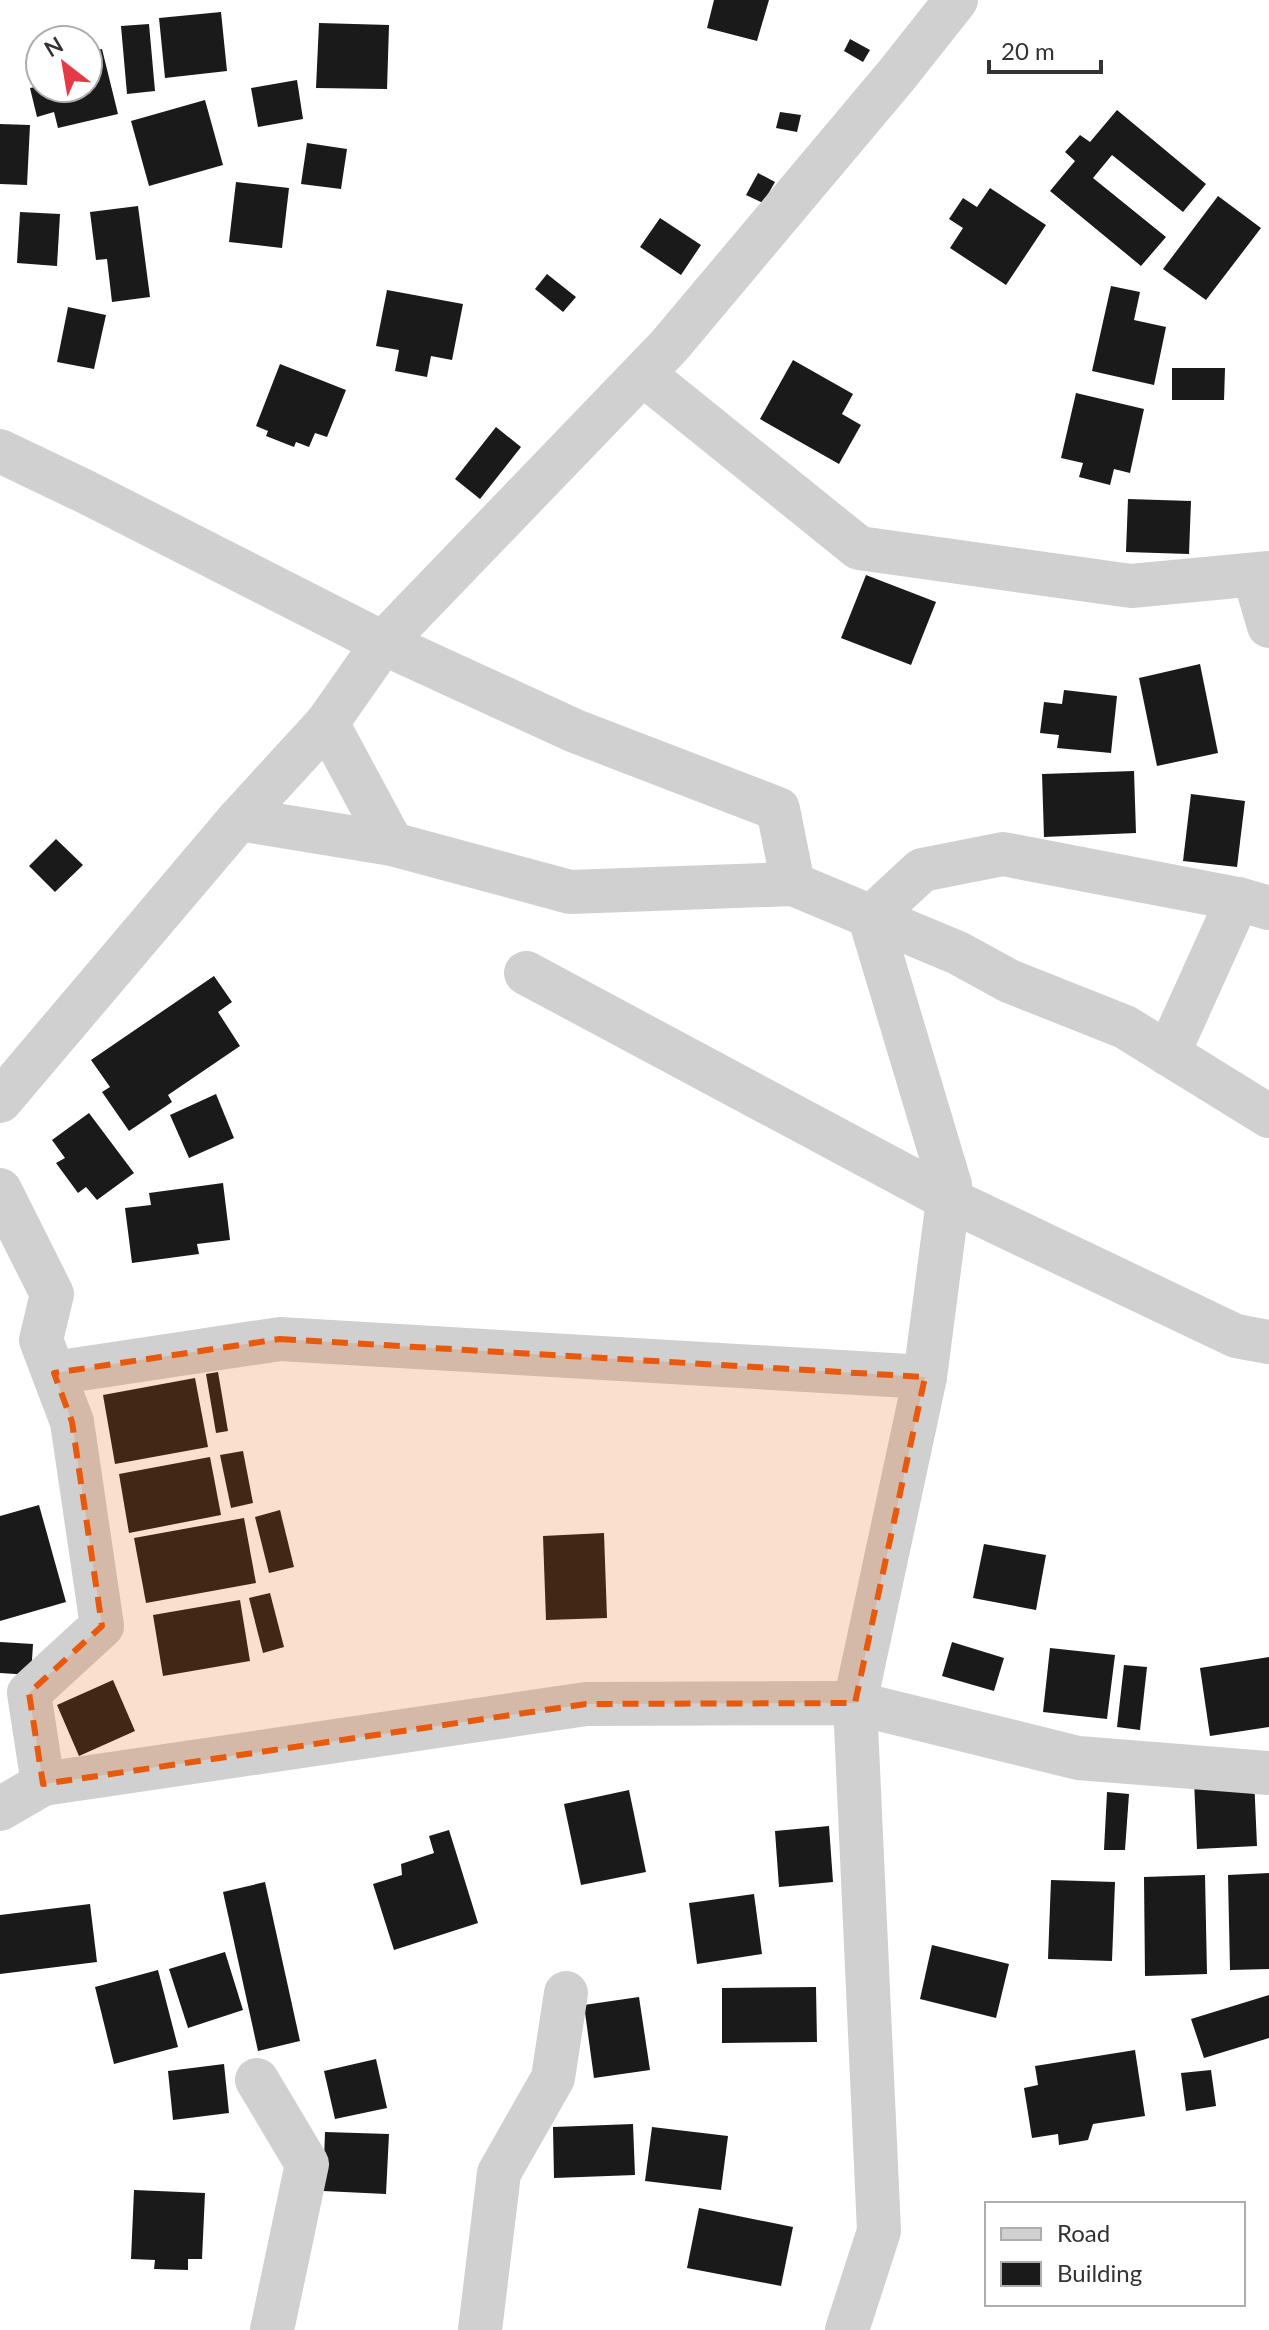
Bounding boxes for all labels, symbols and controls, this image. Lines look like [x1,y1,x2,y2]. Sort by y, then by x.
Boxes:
north arrow [24,24,104,104]
scale bar [989,24,1101,74]
text: N [39,30,68,62]
text: 20 m [1001,36,1055,65]
legend [985,2202,1245,2306]
text: Road [1057,2218,1110,2247]
text: Building [1057,2258,1142,2287]

